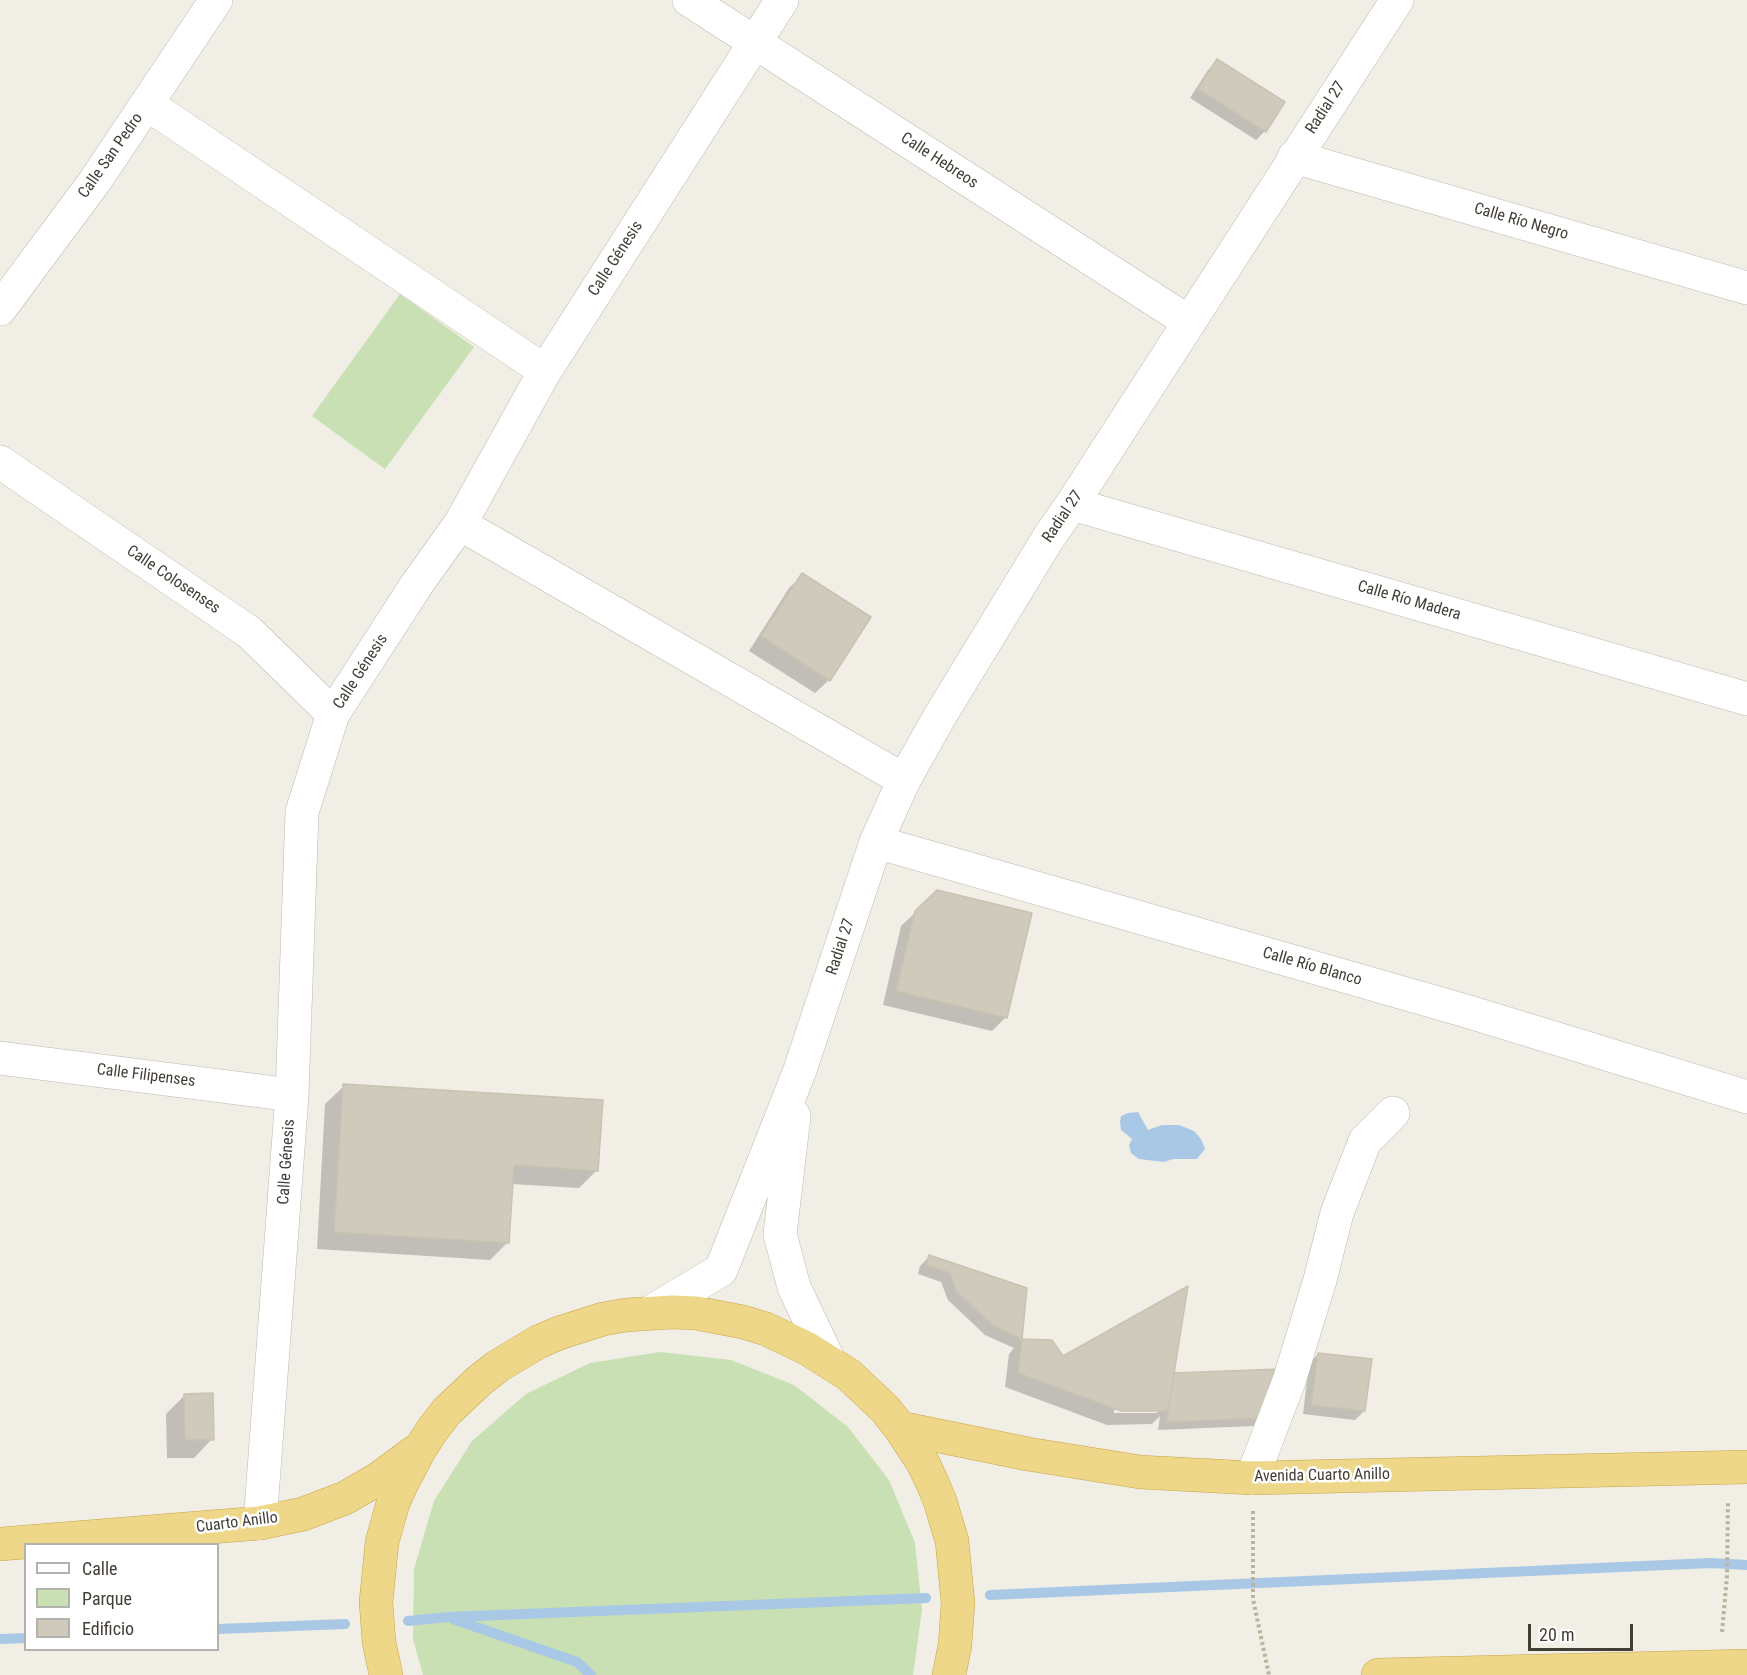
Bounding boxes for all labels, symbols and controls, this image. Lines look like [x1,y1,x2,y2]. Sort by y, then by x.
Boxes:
street label: Radial 27 [1302,78,1350,138]
street label: Calle San Pedro [75,110,147,202]
street label: Calle Hebreos [897,129,981,193]
street label: Calle Río Negro [1472,199,1570,245]
street label: Calle Génesis [585,218,647,300]
street label: Radial 27 [1039,487,1087,547]
street label: Calle Colosenses [123,542,223,618]
street label: Calle Río Madera [1355,577,1463,625]
street label: Calle Génesis [330,631,392,713]
street label: Radial 27 [823,916,859,978]
street label: Calle Río Blanco [1260,944,1364,990]
street label: Calle Filipenses [96,1060,196,1092]
street label: Calle Génesis [274,1119,300,1205]
street label: Avenida Cuarto Anillo [1254,1465,1390,1487]
street label: Cuarto Anillo [195,1508,279,1538]
legend [24,1543,219,1651]
text: Calle [82,1558,118,1579]
text: Parque [82,1588,132,1609]
scale bar [1531,1612,1636,1650]
text: Edificio [82,1618,134,1639]
text: 20 m [1539,1624,1574,1645]

